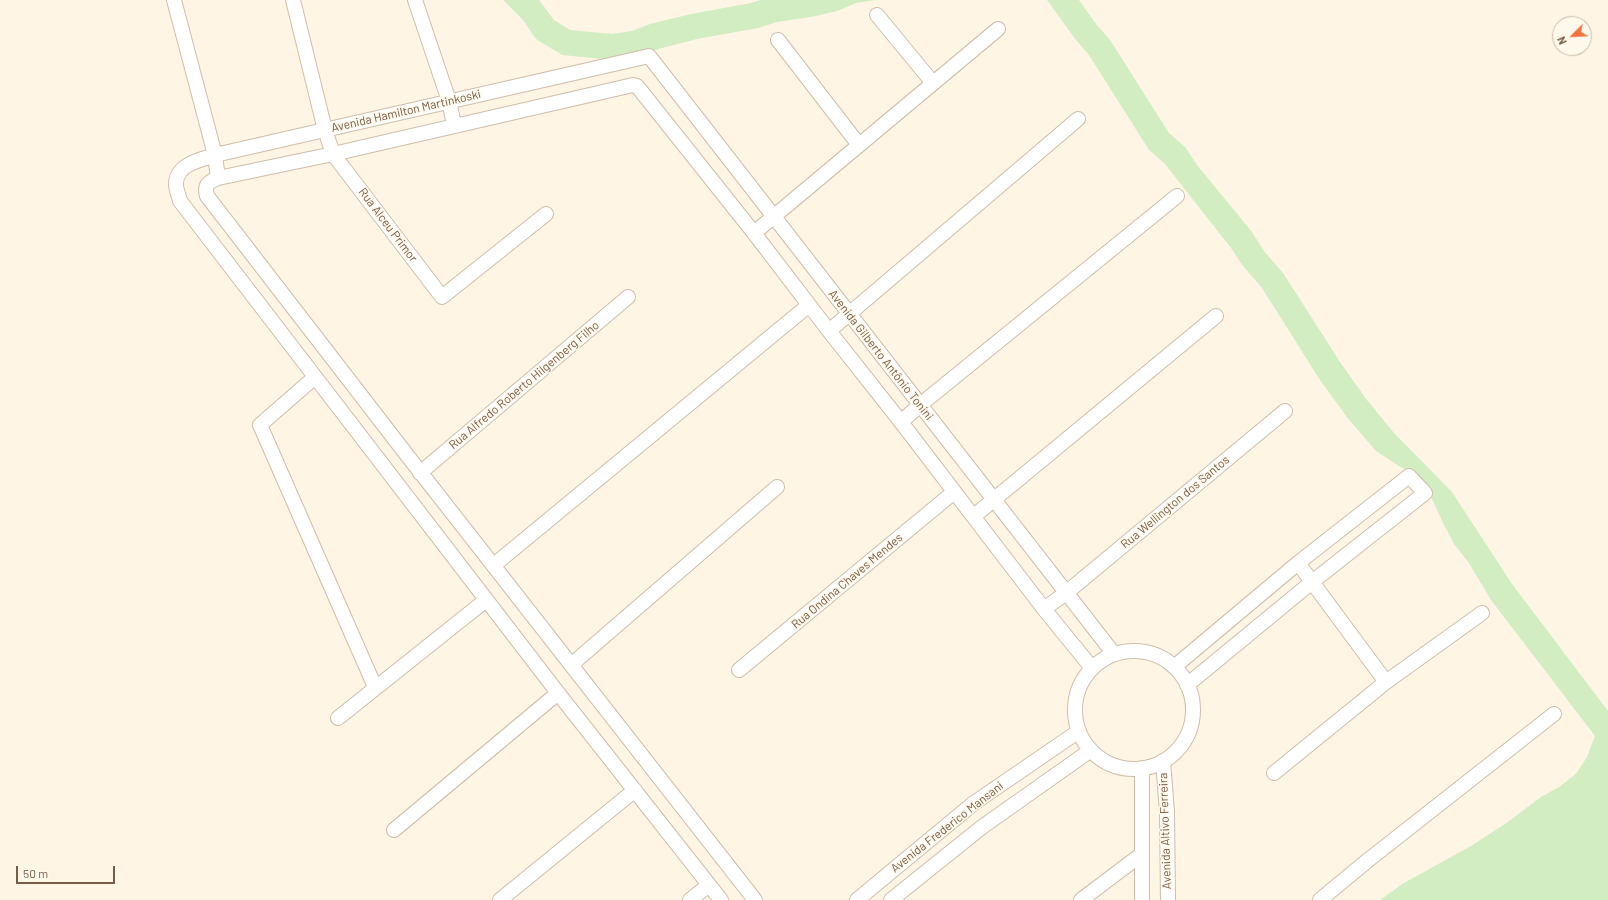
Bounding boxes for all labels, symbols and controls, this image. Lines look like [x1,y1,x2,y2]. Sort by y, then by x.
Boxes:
north arrow [1552,16,1592,56]
text: N [1554,35,1569,47]
street label: Avenida Hamilton Martinkoski [330,87,482,135]
street label: Rua Alceu Primor [355,185,421,265]
street label: Avenida Gilberto Antônio Tonini [826,287,936,423]
street label: Rua Alfredo Roberto Hilgenberg Filho [446,318,602,452]
street label: Rua Wellington dos Santos [1118,452,1232,552]
street label: Rua Ondina Chaves Mendes [789,530,905,632]
street label: Avenida Altivo Ferreira [1156,772,1174,890]
street label: Avenida Frederico Mansani [888,779,1006,875]
scale bar [18,858,117,884]
text: 50 m [23,866,48,880]

